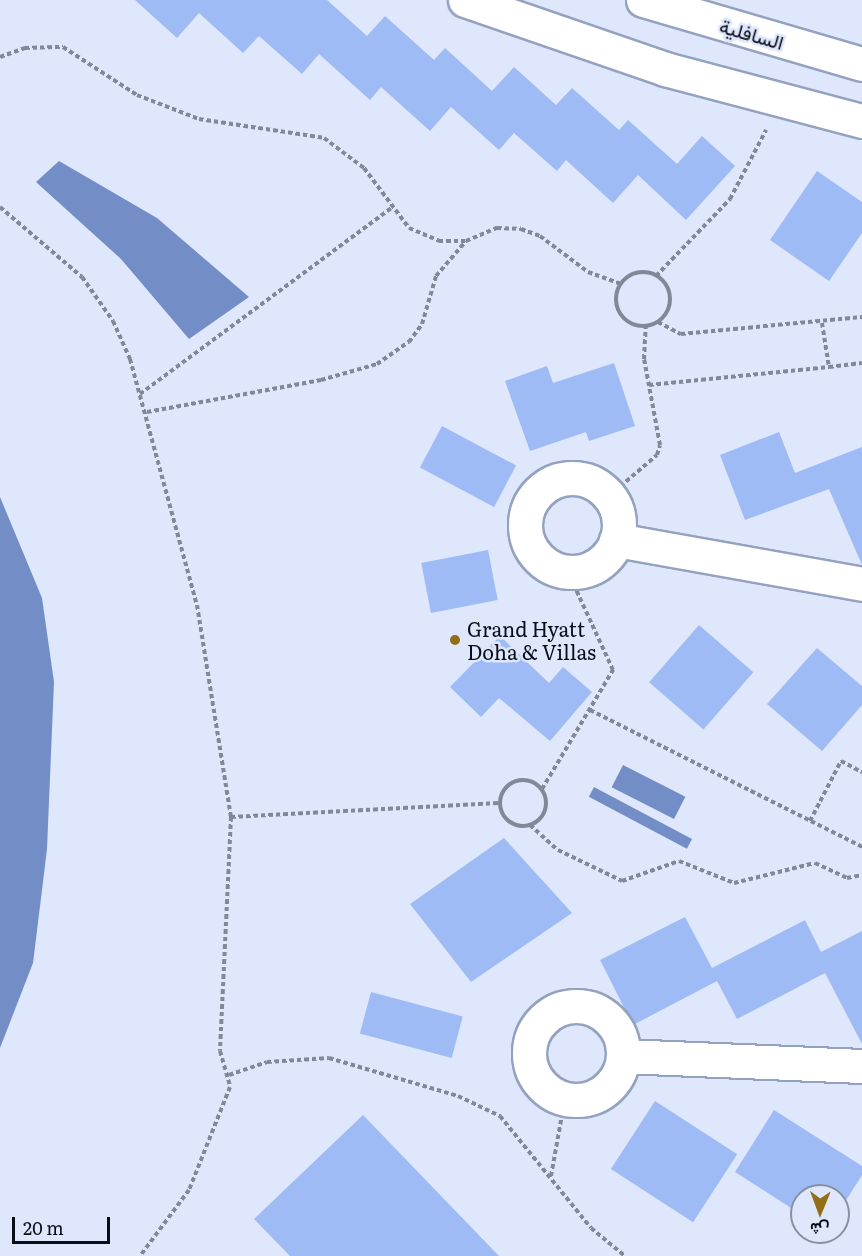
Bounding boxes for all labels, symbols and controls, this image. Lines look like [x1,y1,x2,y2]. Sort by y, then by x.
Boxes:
street label: السافلية [717,12,787,54]
place label: Grand Hyatt Doha & Villas [467,616,596,663]
marker: Grand Hyatt Doha & Villas [448,633,462,647]
north arrow [790,1184,850,1244]
scale bar [15,1205,112,1243]
text: 20 m [23,1214,64,1241]
text: ش [810,1218,830,1242]

